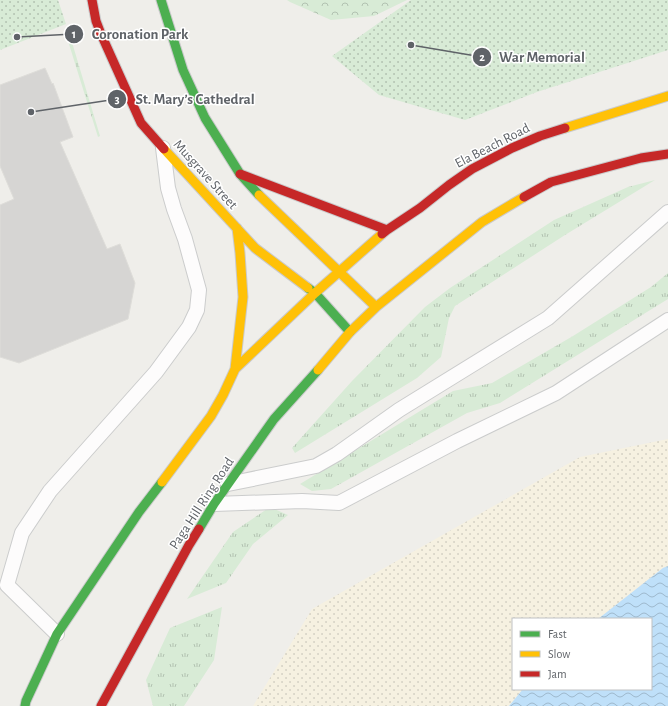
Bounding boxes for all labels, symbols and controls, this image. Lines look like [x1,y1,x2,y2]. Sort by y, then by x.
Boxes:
callout: Coronation Park [64,21,196,48]
text: Coronation Park [92,27,189,42]
text: 1 [72,28,76,40]
callout: War Memorial [472,43,593,70]
text: War Memorial [499,50,585,65]
text: 2 [479,51,485,63]
callout: St. Mary’s Cathedral [107,85,263,112]
text: St. Mary’s Cathedral [135,92,255,107]
text: 3 [114,93,120,105]
street label: Ela Beach Road [453,121,532,171]
street label: Musgrave Street [171,137,240,212]
street label: Paga Hill Ring Road [167,455,237,552]
legend [512,618,652,690]
text: Fast [548,628,567,640]
text: Slow [548,648,570,660]
text: Jam [548,668,567,680]

